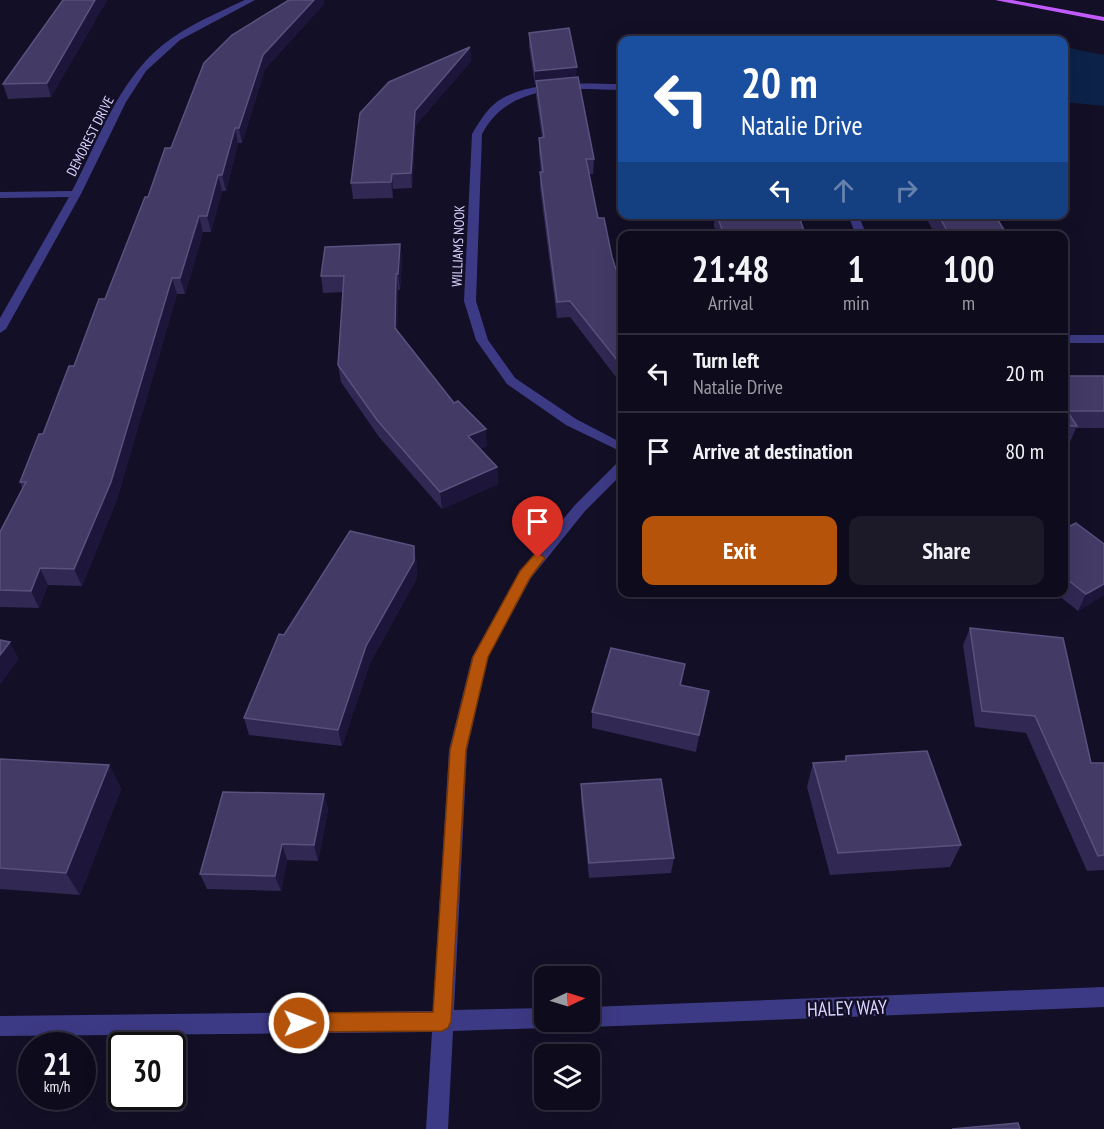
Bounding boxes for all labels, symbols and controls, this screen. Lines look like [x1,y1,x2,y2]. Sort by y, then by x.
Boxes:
text: 20 m [741,55,818,110]
icon: left [642,60,720,138]
street label: DEMOREST DRIVE [62,93,118,179]
text: Natalie Drive [741,108,863,142]
icon: left [764,174,797,207]
icon: ahead [827,174,860,207]
icon: right [890,174,923,207]
street label: WILLIAMS NOOK [448,205,468,287]
text: 21:48 [692,245,769,292]
text: 1 [847,245,865,292]
text: 100 [943,245,994,292]
text: Arrival [708,290,753,316]
text: min [843,290,869,316]
text: m [962,290,975,316]
text: Turn left [693,346,759,374]
icon: left [642,357,675,390]
text: 20 m [1005,359,1044,387]
text: Natalie Drive [693,374,783,400]
icon: arrive [642,435,675,468]
text: Arrive at destination [693,437,853,465]
text: 80 m [1005,437,1044,465]
pin [512,496,563,558]
icon: arrive [521,505,554,538]
button: Exit [642,516,837,585]
button: Share [849,516,1044,585]
north arrow [534,966,600,1032]
map controls [534,966,600,1110]
position arrow [267,991,331,1055]
street label: HALEY WAY [807,994,887,1022]
speed limit sign: 30 [108,1032,186,1110]
text: 21 [43,1044,71,1083]
button: layers [534,1044,600,1110]
text: km/h [44,1077,70,1096]

